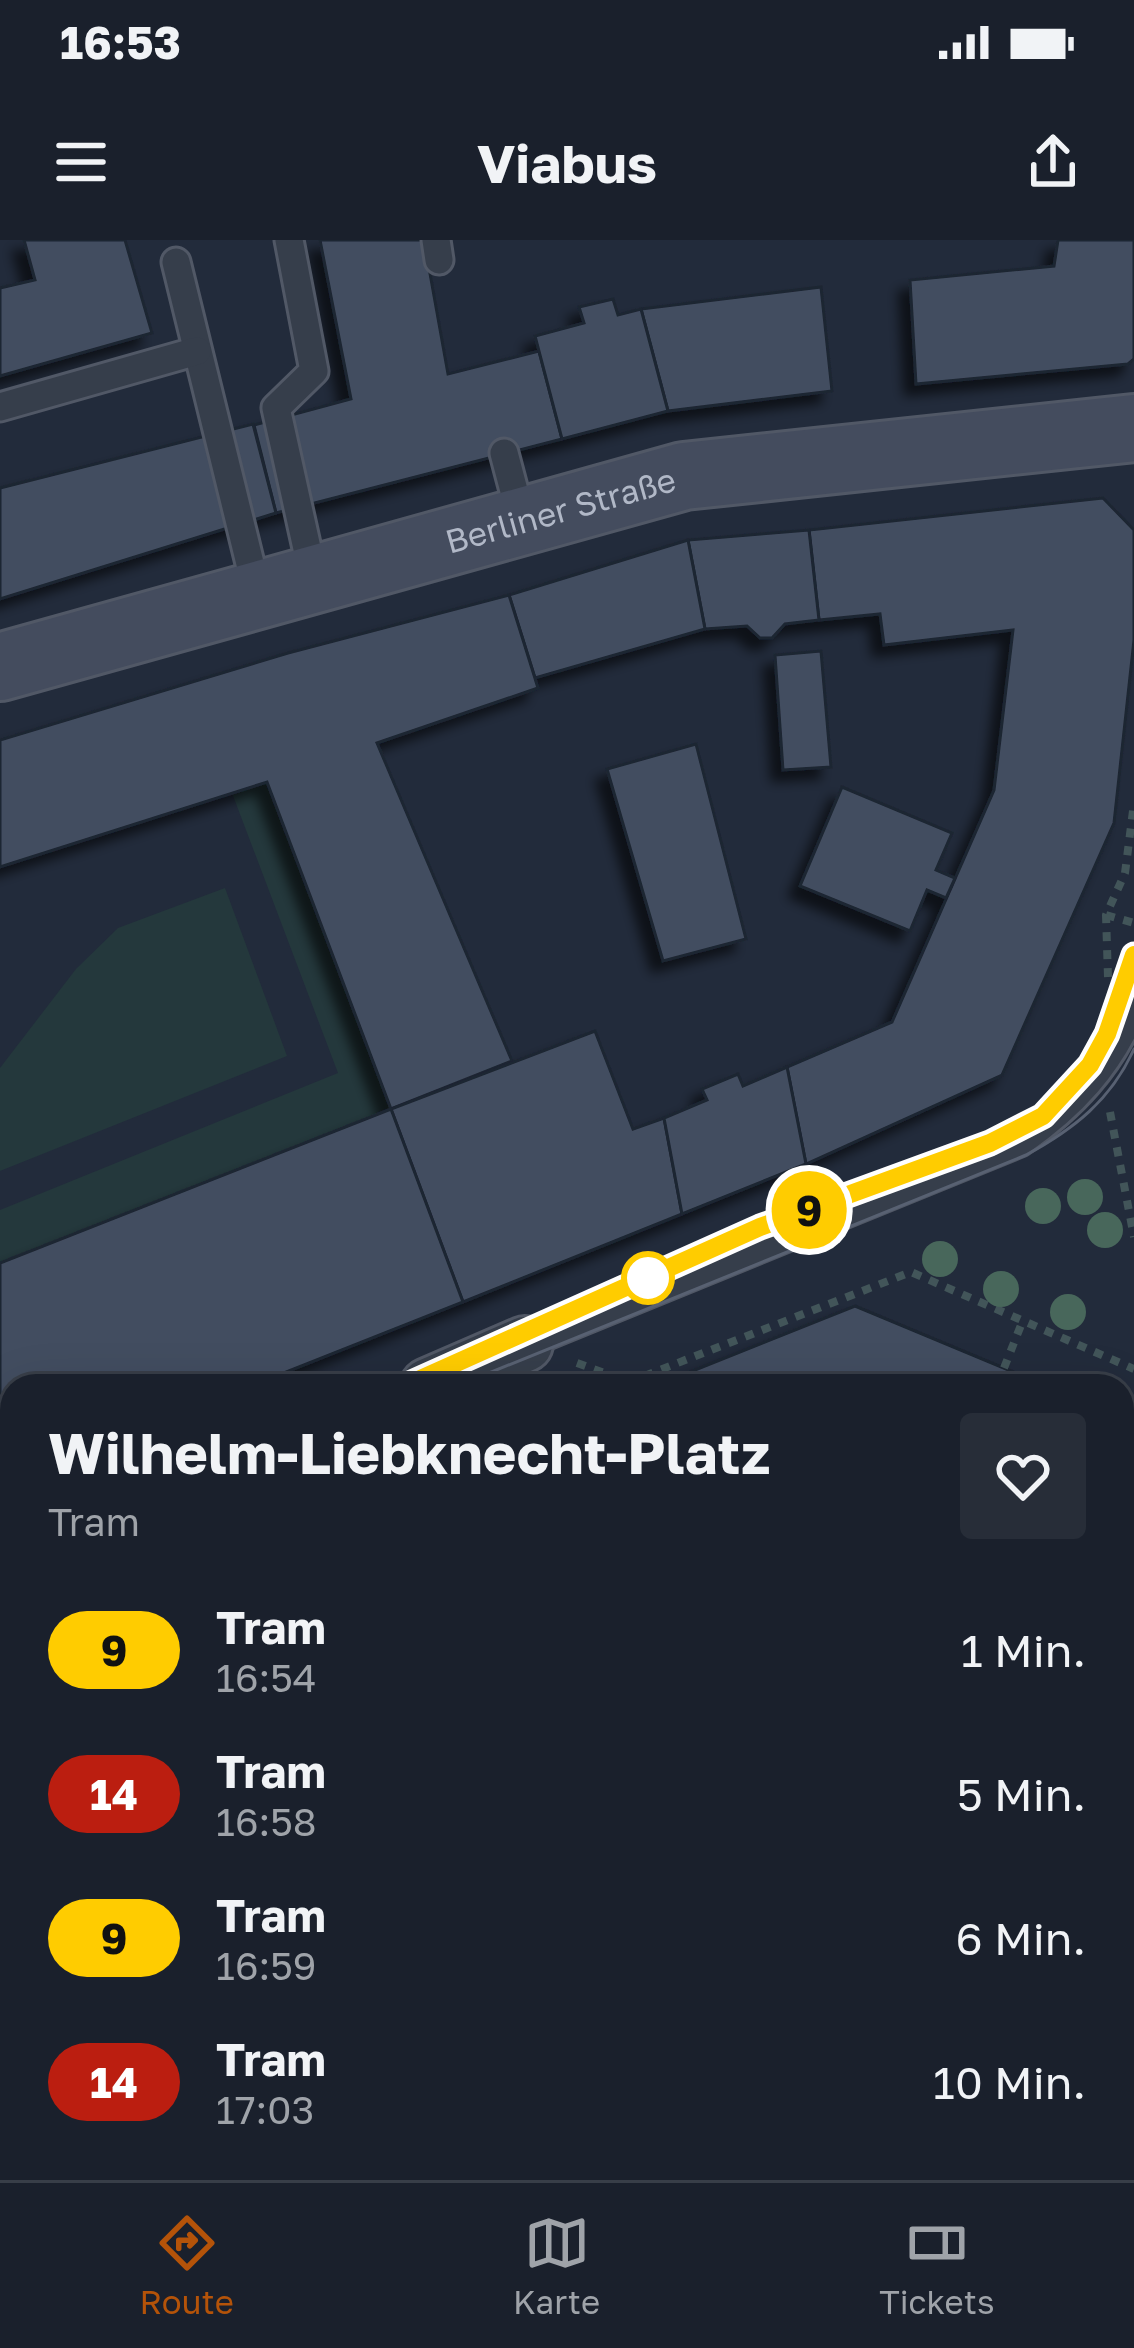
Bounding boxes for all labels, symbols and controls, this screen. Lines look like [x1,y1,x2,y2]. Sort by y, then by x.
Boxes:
text: 16:53 [60,15,181,69]
icon: menu [48,129,114,195]
icon: share [1020,129,1086,195]
text: Viabus [477,130,657,195]
street label: Berliner Straße [441,459,680,561]
line badge: 9 [770,1171,848,1249]
text: 9 [796,1185,822,1235]
unlabelled marker [623,1253,673,1303]
button: heart [960,1413,1086,1539]
text: Wilhelm-Liebknecht-Platz [48,1418,770,1487]
text: Tram [48,1498,140,1545]
text: Tram [216,1600,326,1654]
text: 1 Min. [961,1623,1086,1677]
text: 9 [101,1625,127,1675]
text: 16:54 [216,1654,317,1701]
text: Tram [216,1744,326,1798]
text: 5 Min. [957,1767,1086,1821]
text: 14 [90,1769,138,1819]
text: 16:58 [216,1798,317,1845]
text: Tram [216,1888,326,1942]
text: 6 Min. [956,1911,1086,1965]
text: 9 [101,1913,127,1963]
text: 16:59 [216,1942,316,1989]
text: Tram [216,2032,326,2086]
text: 10 Min. [933,2055,1086,2109]
text: 14 [90,2057,138,2107]
text: 17:03 [216,2086,314,2133]
tab: Route [140,2210,234,2321]
tab: Karte [513,2210,600,2321]
tab: Tickets [879,2210,994,2321]

